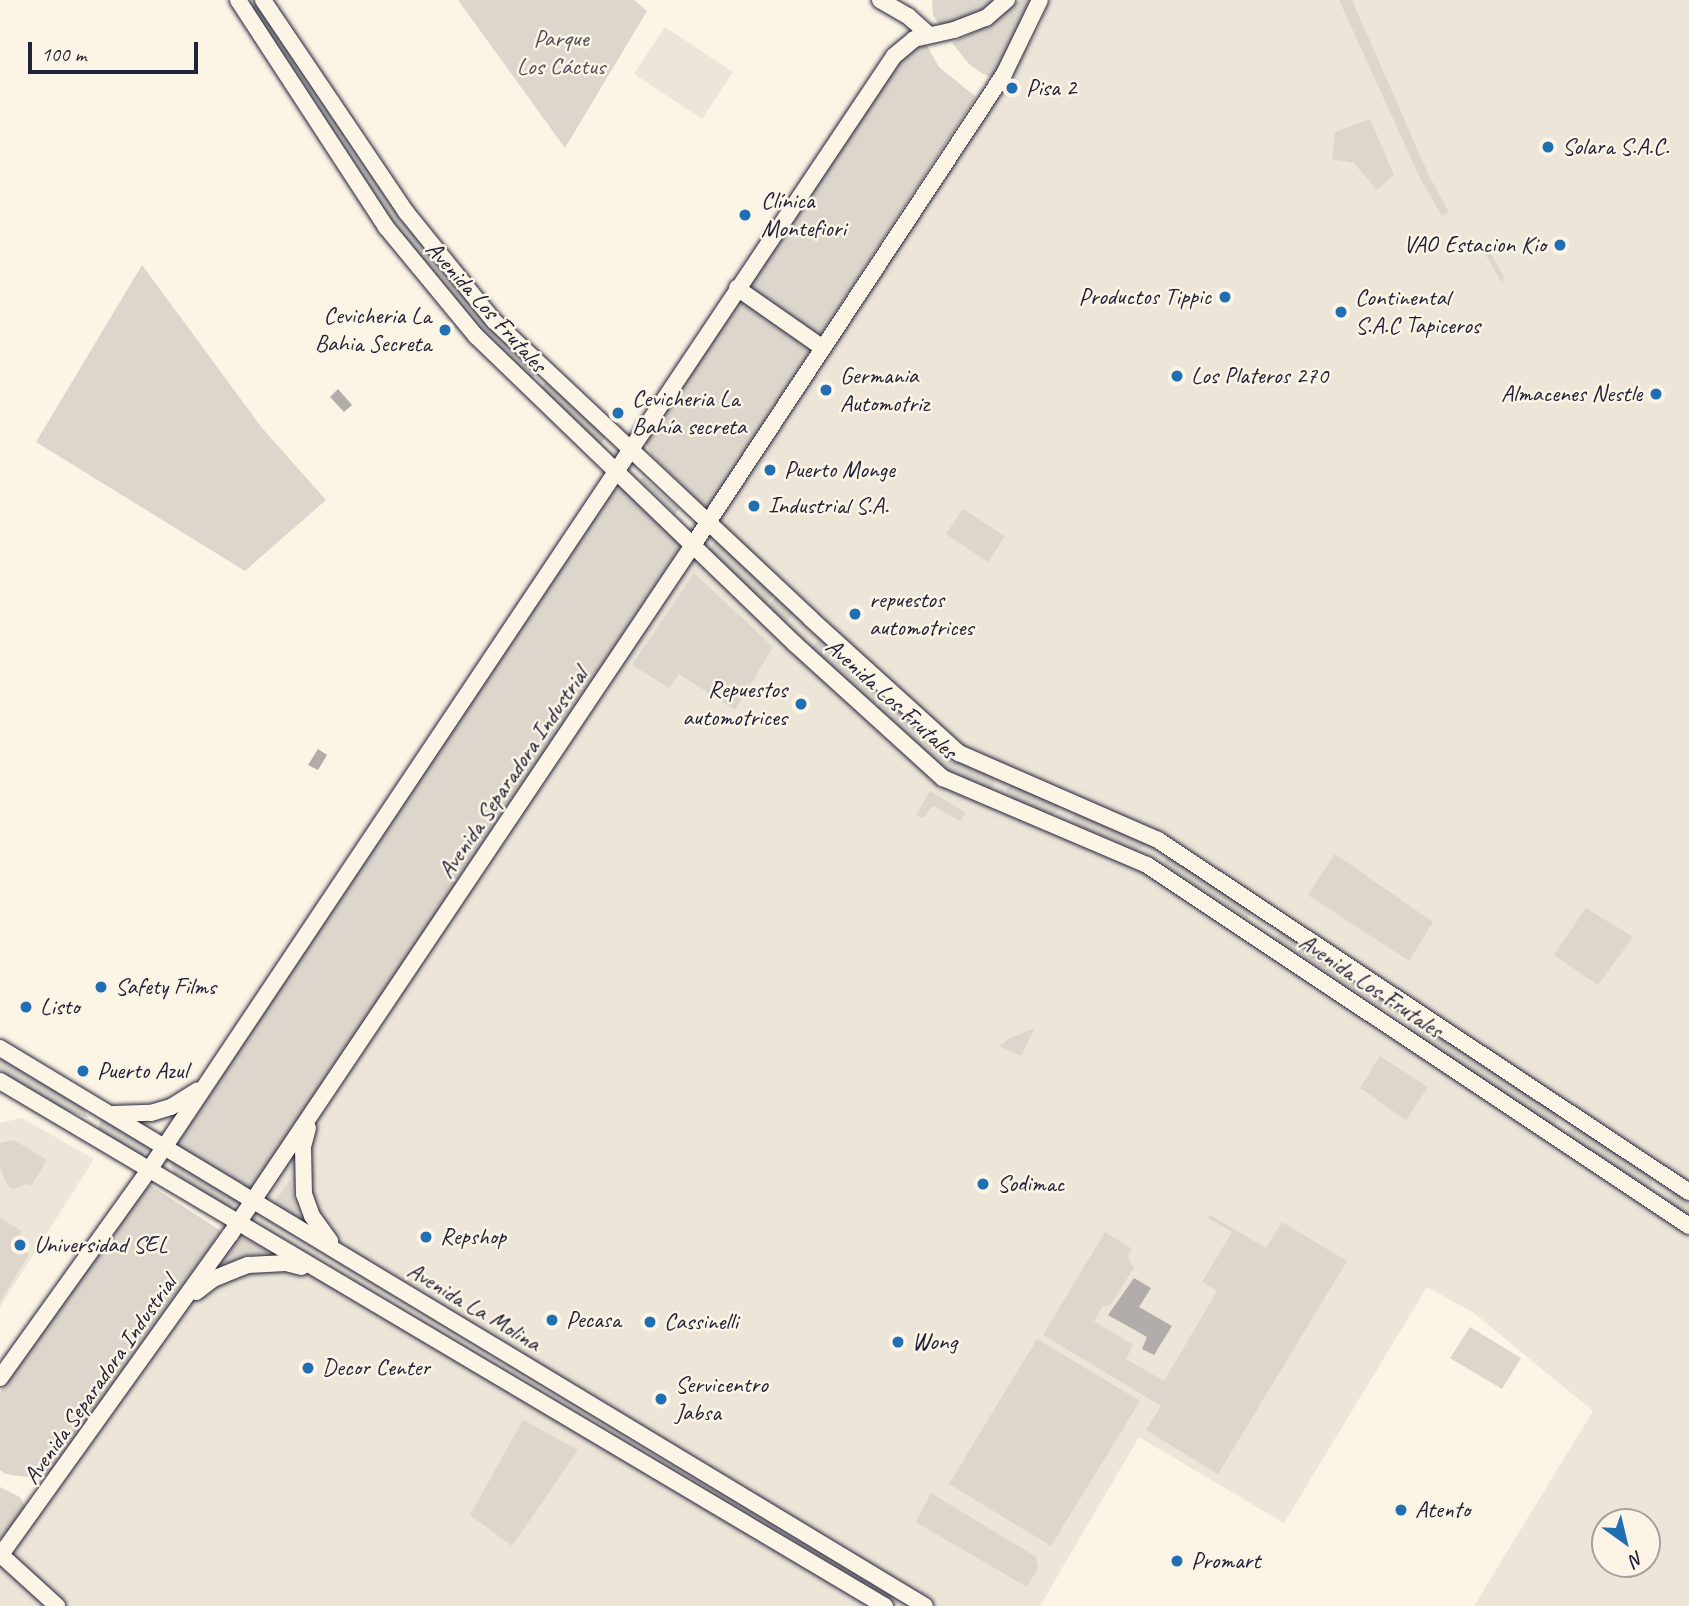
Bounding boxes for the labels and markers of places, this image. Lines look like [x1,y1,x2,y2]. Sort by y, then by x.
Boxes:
place label: Pisa 2 [1026,74,1076,102]
marker: Pisa 2 [1004,80,1020,96]
place label: Solara S.A.C. [1562,133,1669,161]
marker: Solara S.A.C. [1540,139,1556,155]
place label: Clínica Montefiori [761,187,846,243]
marker: Clínica Montefiori [735,205,755,225]
place label: VAO Estacion Kio [1403,231,1546,259]
marker: VAO Estacion Kio [1552,237,1568,253]
place label: Productos Tippic [1078,283,1211,311]
place label: Continental S.A.C Tapiceros [1355,284,1480,340]
marker: Productos Tippic [1217,289,1233,305]
place label: Cevicheria La Bahia Secreta [315,302,431,358]
marker: Continental S.A.C Tapiceros [1333,304,1349,320]
marker: Cevicheria La Bahia Secreta [437,322,453,338]
place label: Germania Automotriz [840,362,929,418]
place label: Los Plateros 270 [1191,362,1329,390]
marker: Los Plateros 270 [1169,368,1185,384]
place label: Almacenes Nestle [1501,380,1642,408]
marker: Germania Automotriz [818,382,834,398]
place label: Cevicheria La Bahía secreta [632,385,746,441]
marker: Almacenes Nestle [1648,386,1664,402]
marker: Cevicheria La Bahía secreta [610,405,626,421]
place label: Puerto Monge [784,456,895,484]
marker: Puerto Monge [762,462,778,478]
place label: Industrial S.A. [768,492,889,520]
marker: Industrial S.A. [746,498,762,514]
place label: repuestos automotrices [869,586,973,642]
marker: repuestos automotrices [847,606,863,622]
place label: Repuestos automotrices [683,676,787,732]
marker: Repuestos automotrices [793,696,809,712]
place label: Safety Films [115,973,216,1001]
marker: Safety Films [93,979,109,995]
place label: Listo [40,993,80,1021]
marker: Listo [18,999,34,1015]
place label: Puerto Azul [97,1057,188,1085]
marker: Puerto Azul [75,1063,91,1079]
place label: Sodimac [997,1170,1064,1198]
marker: Sodimac [975,1176,991,1192]
place label: Repshop [440,1223,506,1251]
marker: Repshop [418,1229,434,1245]
place label: Universidad SEL [34,1231,167,1259]
marker: Universidad SEL [12,1237,28,1253]
place label: Pecasa [566,1306,621,1334]
place label: Cassinelli [664,1308,738,1336]
marker: Pecasa [544,1312,560,1328]
marker: Cassinelli [642,1314,658,1330]
place label: Wong [912,1328,957,1356]
marker: Wong [890,1334,906,1350]
place label: Decor Center [322,1354,430,1382]
marker: Decor Center [300,1360,316,1376]
place label: Servicentro Jabsa [675,1371,768,1427]
marker: Servicentro Jabsa [653,1391,669,1407]
place label: Atento [1415,1496,1470,1524]
marker: Atento [1393,1502,1409,1518]
place label: Promart [1191,1547,1260,1575]
marker: Promart [1169,1553,1185,1569]

